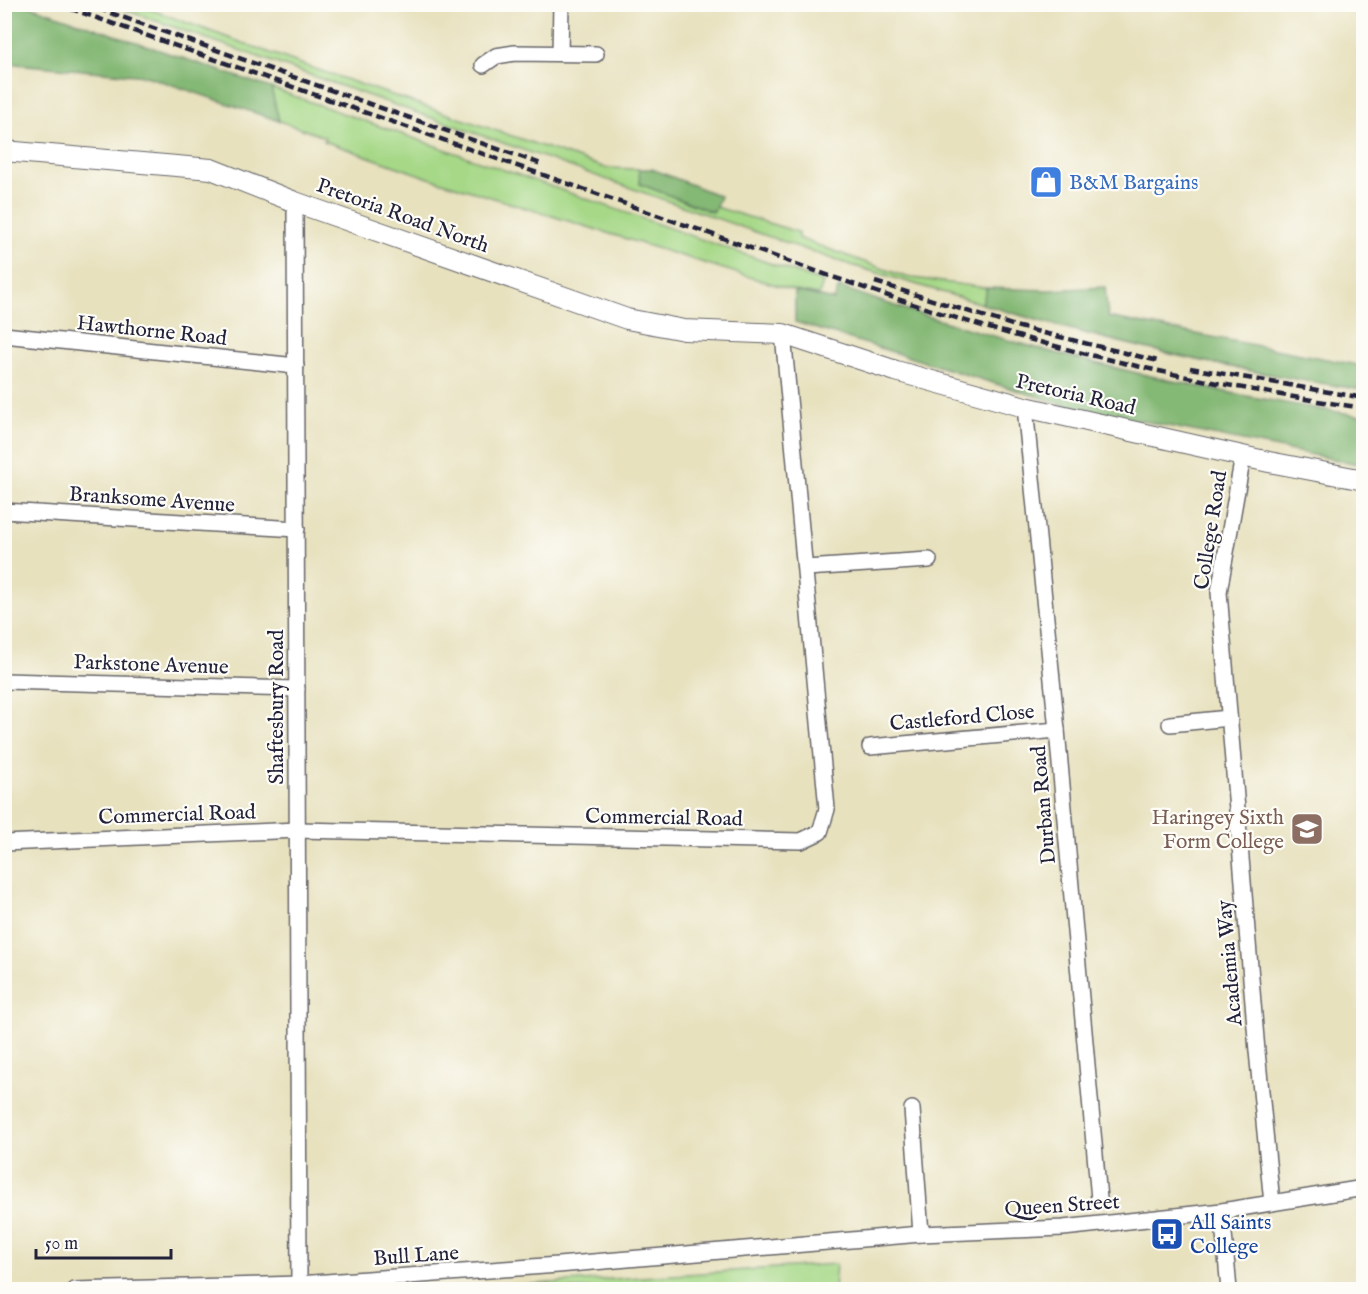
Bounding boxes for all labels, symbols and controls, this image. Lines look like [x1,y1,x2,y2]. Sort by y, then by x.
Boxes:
shop icon: B&M Bargains [1028,164,1064,200]
place label: B&M Bargains [1069,170,1198,197]
street label: Pretoria Road North [312,173,493,260]
street label: Hawthorne Road [75,310,229,353]
street label: Pretoria Road [1013,369,1139,423]
street label: College Road [1189,468,1234,592]
street label: Branksome Avenue [68,481,236,520]
street label: Shaftesbury Road [264,629,291,784]
street label: Parkstone Avenue [73,649,229,682]
street label: Castleford Close [889,699,1036,738]
street label: Durban Road [1026,744,1063,865]
street label: Commercial Road [98,799,257,832]
street label: Commercial Road [585,804,744,833]
place label: Haringey Sixth Form College [1151,805,1284,856]
school or university icon: Haringey Sixth Form College [1289,811,1325,847]
street label: Academia Way [1211,898,1250,1028]
street label: Queen Street [1004,1189,1121,1224]
place label: All Saints College [1189,1210,1271,1261]
bus stop icon: All Saints College [1149,1216,1185,1252]
scale bar [36,1222,171,1260]
text: 50 m [45,1233,78,1256]
street label: Bull Lane [372,1240,460,1273]

